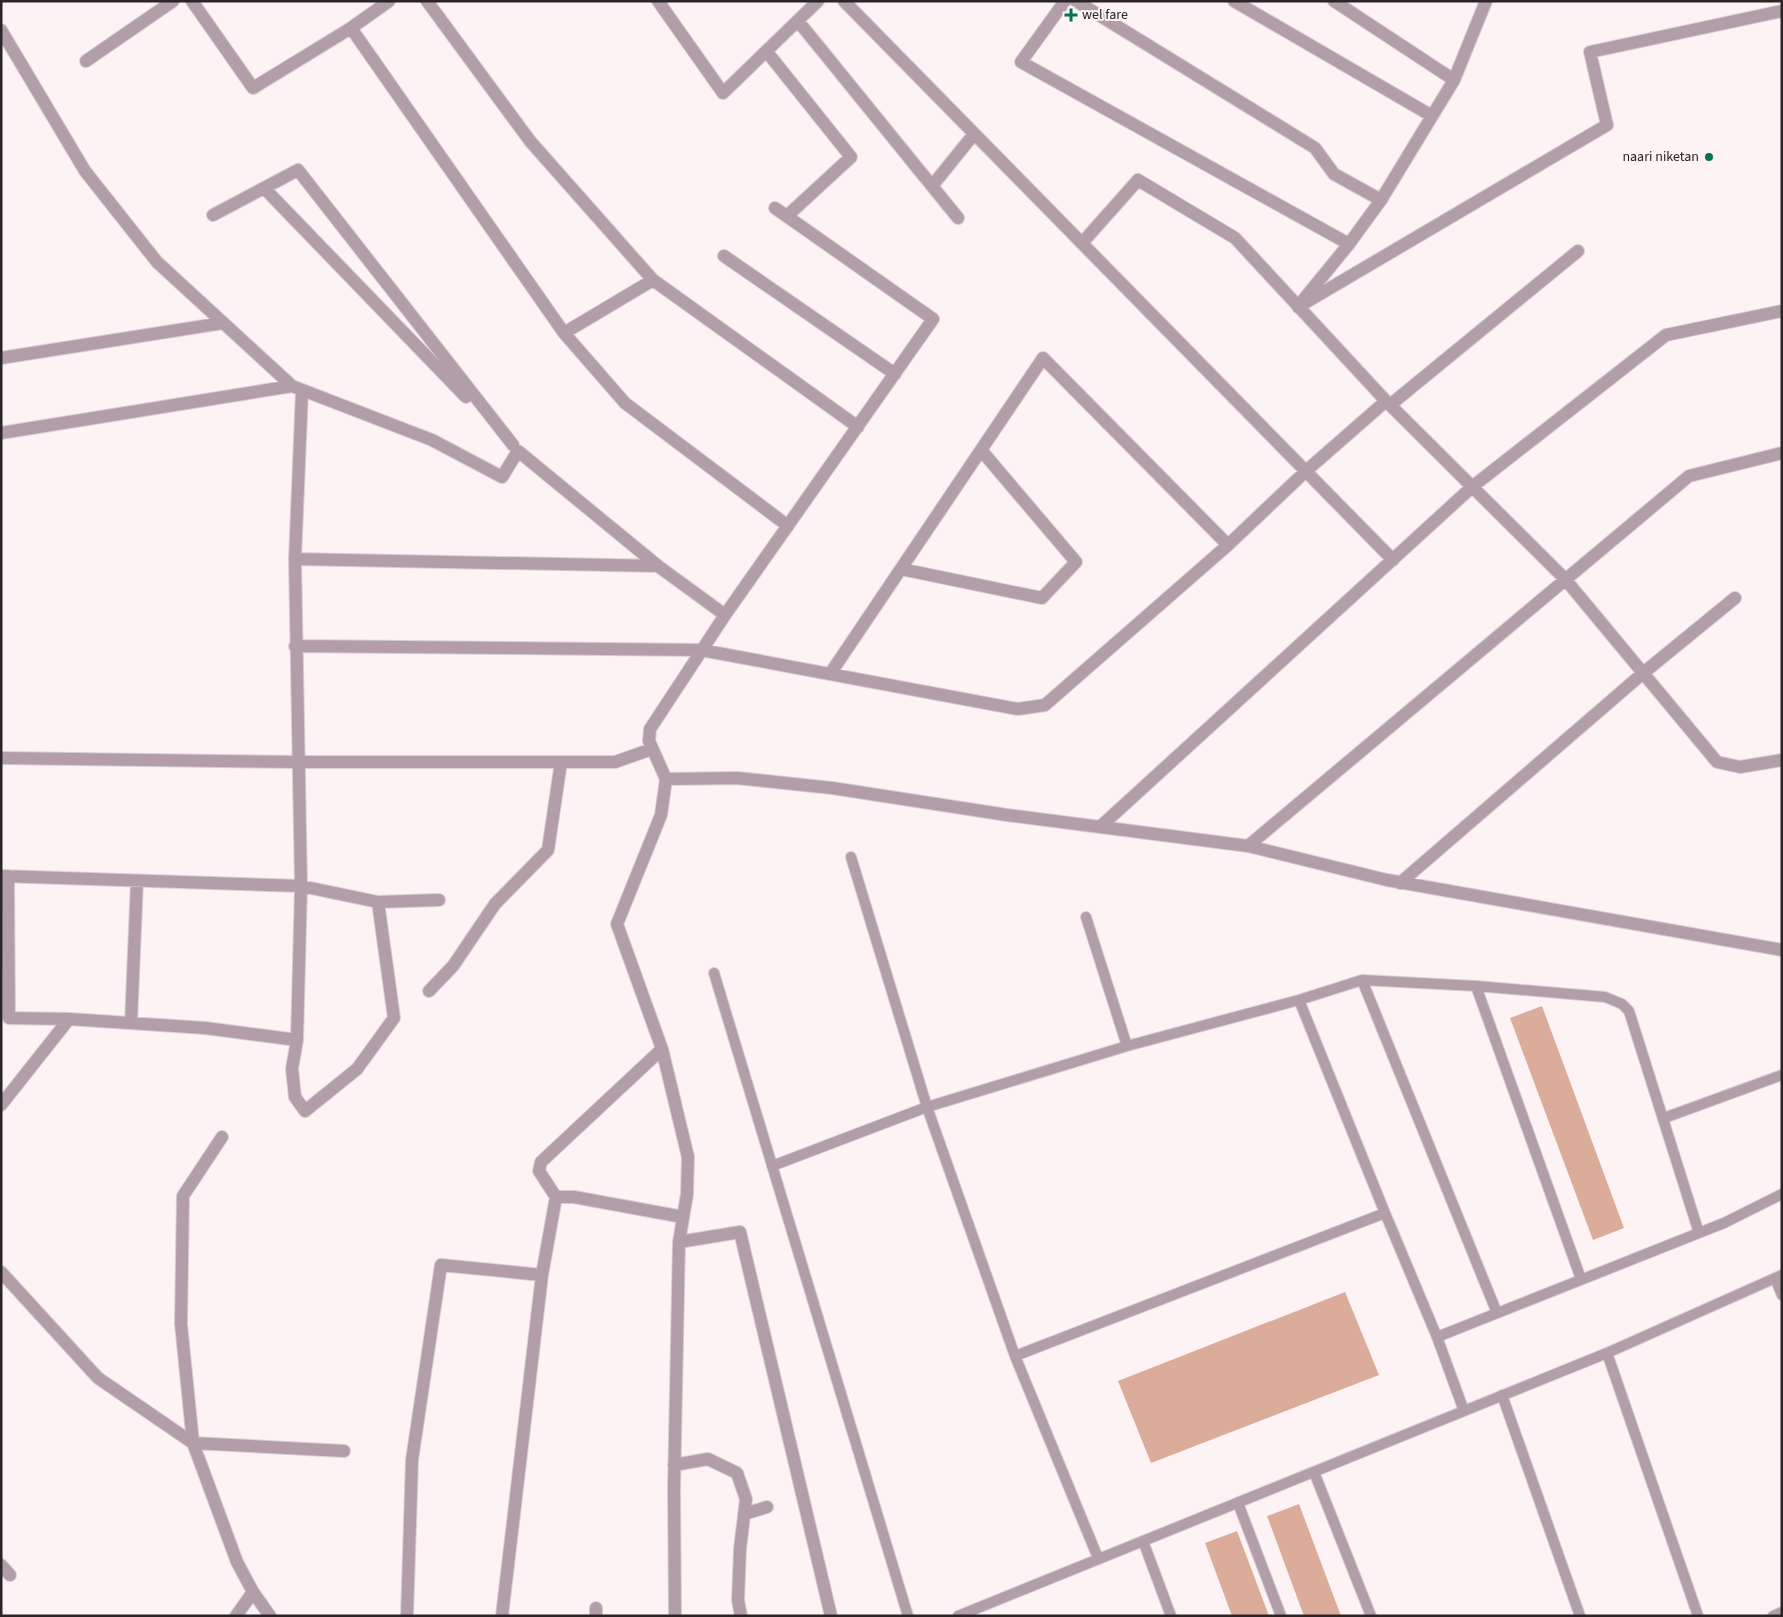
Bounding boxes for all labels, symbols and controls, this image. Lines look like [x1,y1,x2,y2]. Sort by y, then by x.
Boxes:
place label: wel fare [1082,5,1128,25]
marker: wel fare [1064,8,1078,22]
place label: naari niketan [1622,147,1699,167]
marker: naari niketan [1703,151,1715,163]

